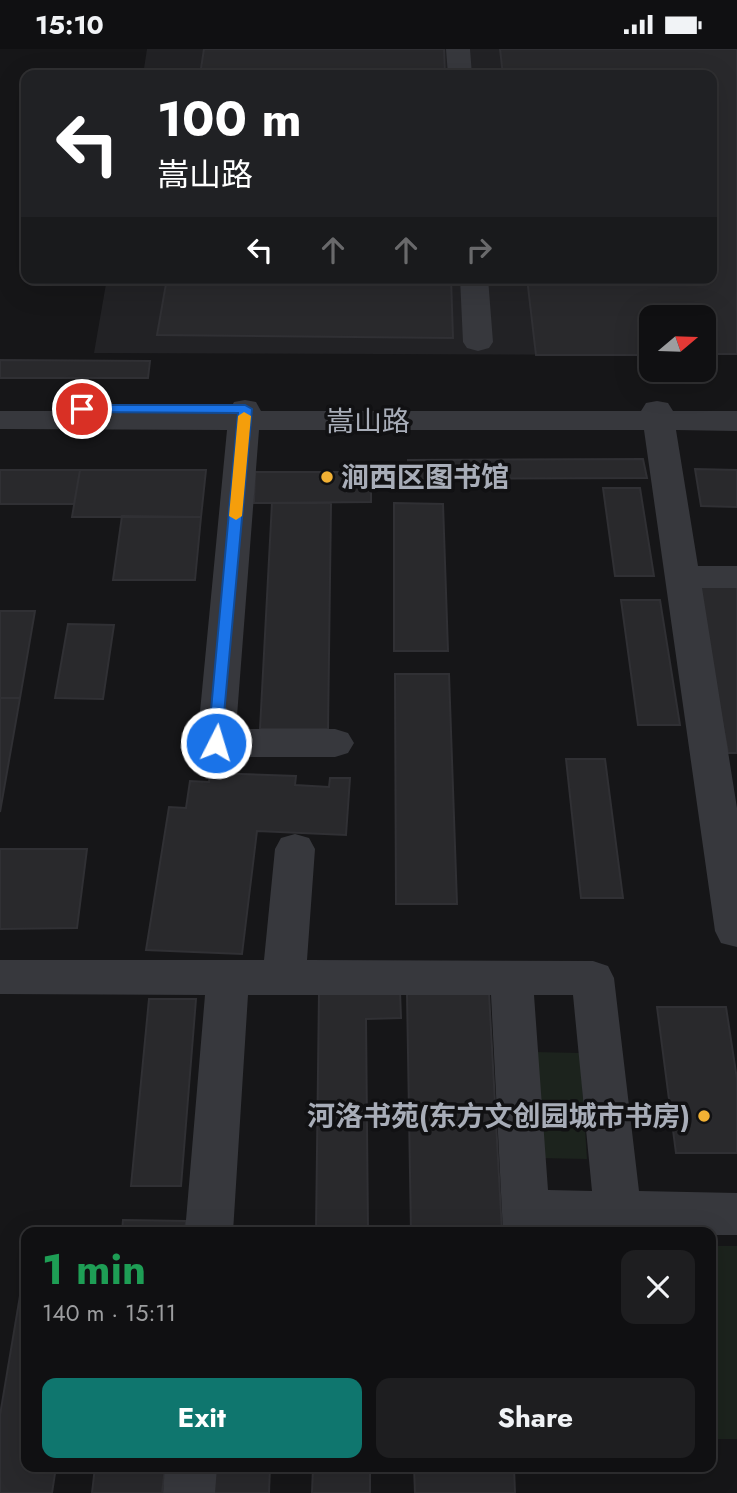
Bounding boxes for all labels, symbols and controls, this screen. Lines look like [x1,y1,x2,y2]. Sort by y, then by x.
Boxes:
text: 15:10 [35,6,104,44]
text: 100 m [157,84,302,154]
icon: left [42,98,133,189]
text: 嵩山路 [157,152,253,198]
icon: left [241,231,279,269]
icon: ahead [314,231,352,269]
icon: ahead [387,231,425,269]
icon: right [460,231,498,269]
north arrow [639,305,716,381]
map controls [639,305,716,382]
pin [52,379,112,439]
icon: arrive [63,390,101,428]
street label: 嵩山路 [326,401,410,442]
place label: 涧西区图书馆 [341,457,509,498]
marker: 涧西区图书馆 [319,469,335,485]
position arrow [179,706,253,780]
place label: 河洛书苑(东方文创园城市书房) [307,1096,690,1137]
marker: 河洛书苑(东方文创园城市书房) [696,1108,712,1124]
text: 1 min [42,1239,146,1300]
button: close [621,1250,695,1324]
text: 140 m · 15:11 [42,1296,176,1330]
button: Exit [42,1378,362,1458]
button: Share [376,1378,695,1458]

